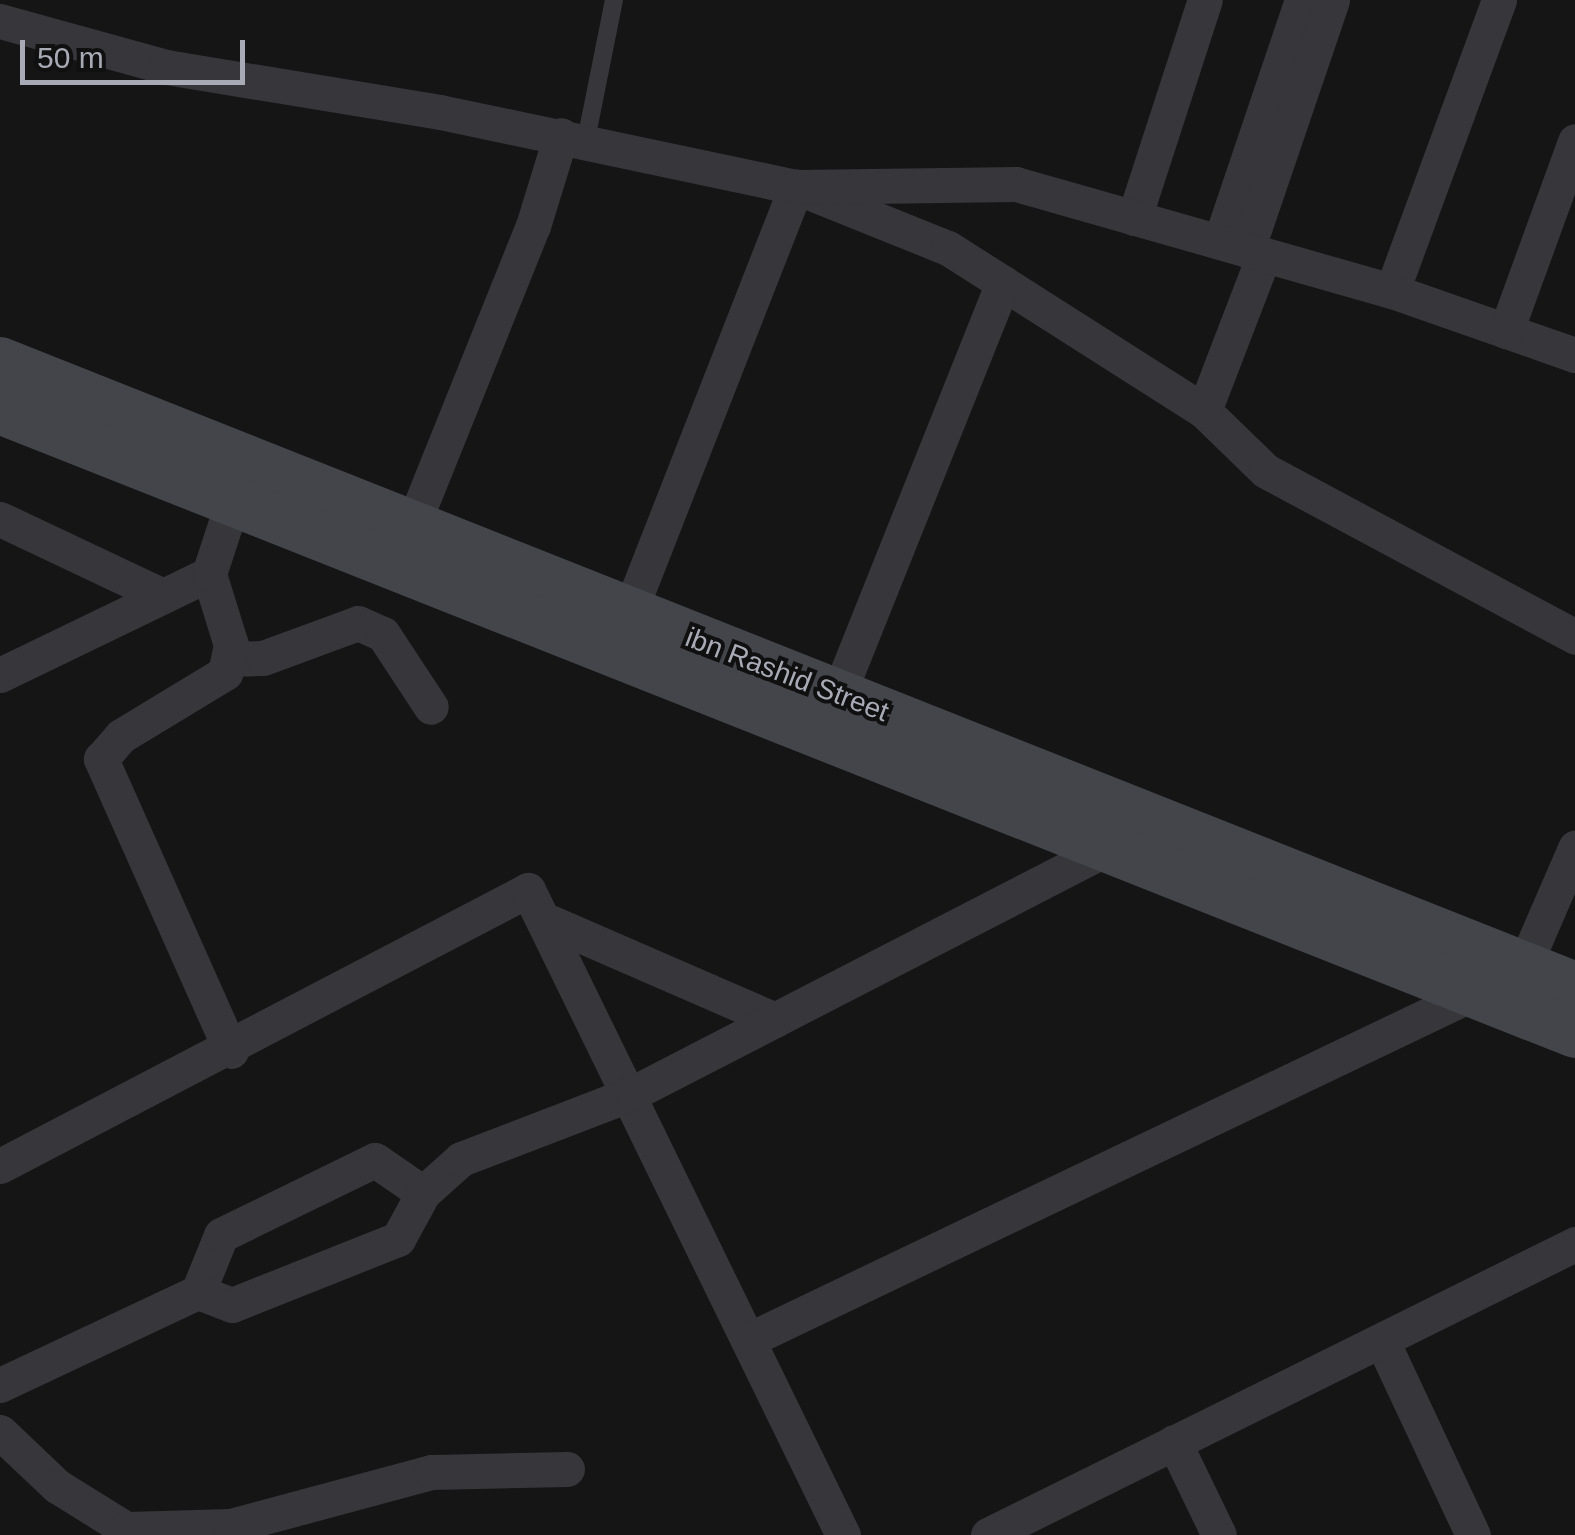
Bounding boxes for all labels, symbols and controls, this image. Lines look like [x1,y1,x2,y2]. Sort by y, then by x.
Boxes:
scale bar [25,20,250,82]
text: 50 m [37,41,104,74]
street label: ibn Rashid Street [681,621,893,729]

